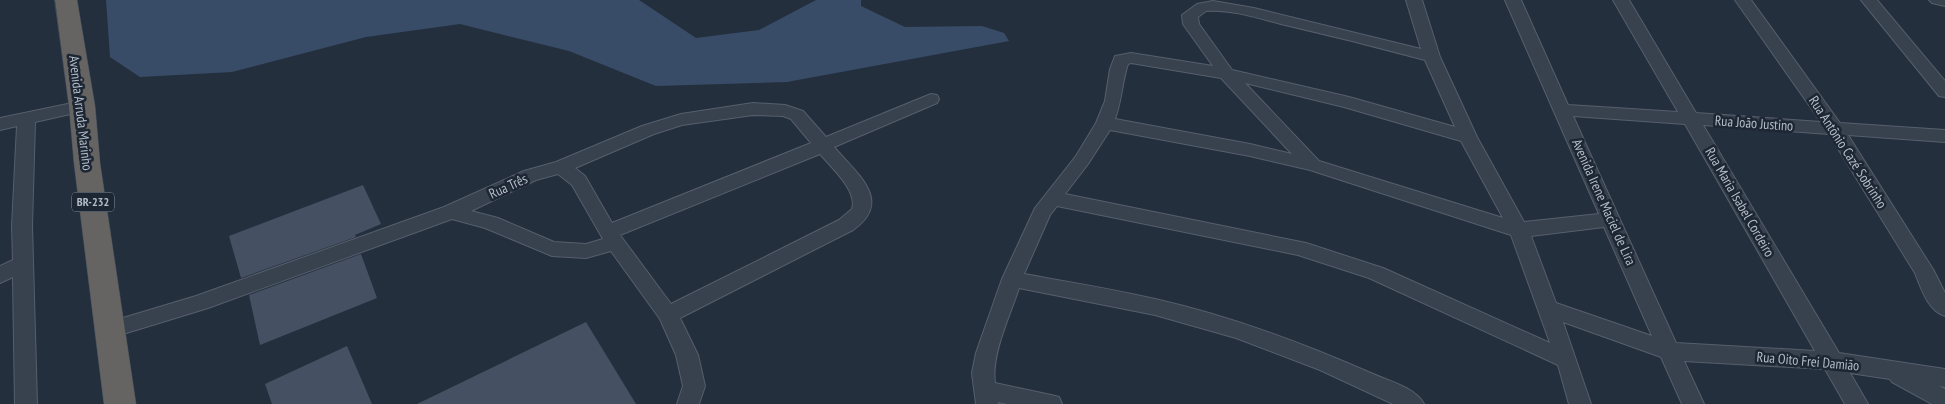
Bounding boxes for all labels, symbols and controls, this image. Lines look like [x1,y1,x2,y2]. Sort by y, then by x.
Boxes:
street label: Avenida Arruda Marinho [65,55,97,171]
street label: Rua Antõnio Cazé Sobrinho [1805,92,1891,212]
street label: Rua João Justino [1714,111,1794,135]
street label: Avenida Irene Maciel de Lira [1568,136,1640,268]
street label: Rua Maria Isabel Cordeiro [1701,144,1779,260]
street label: Rua Três [486,169,530,203]
road number: BR-232 [72,192,114,212]
street label: Rua Oito Frei Damião [1756,348,1860,374]

